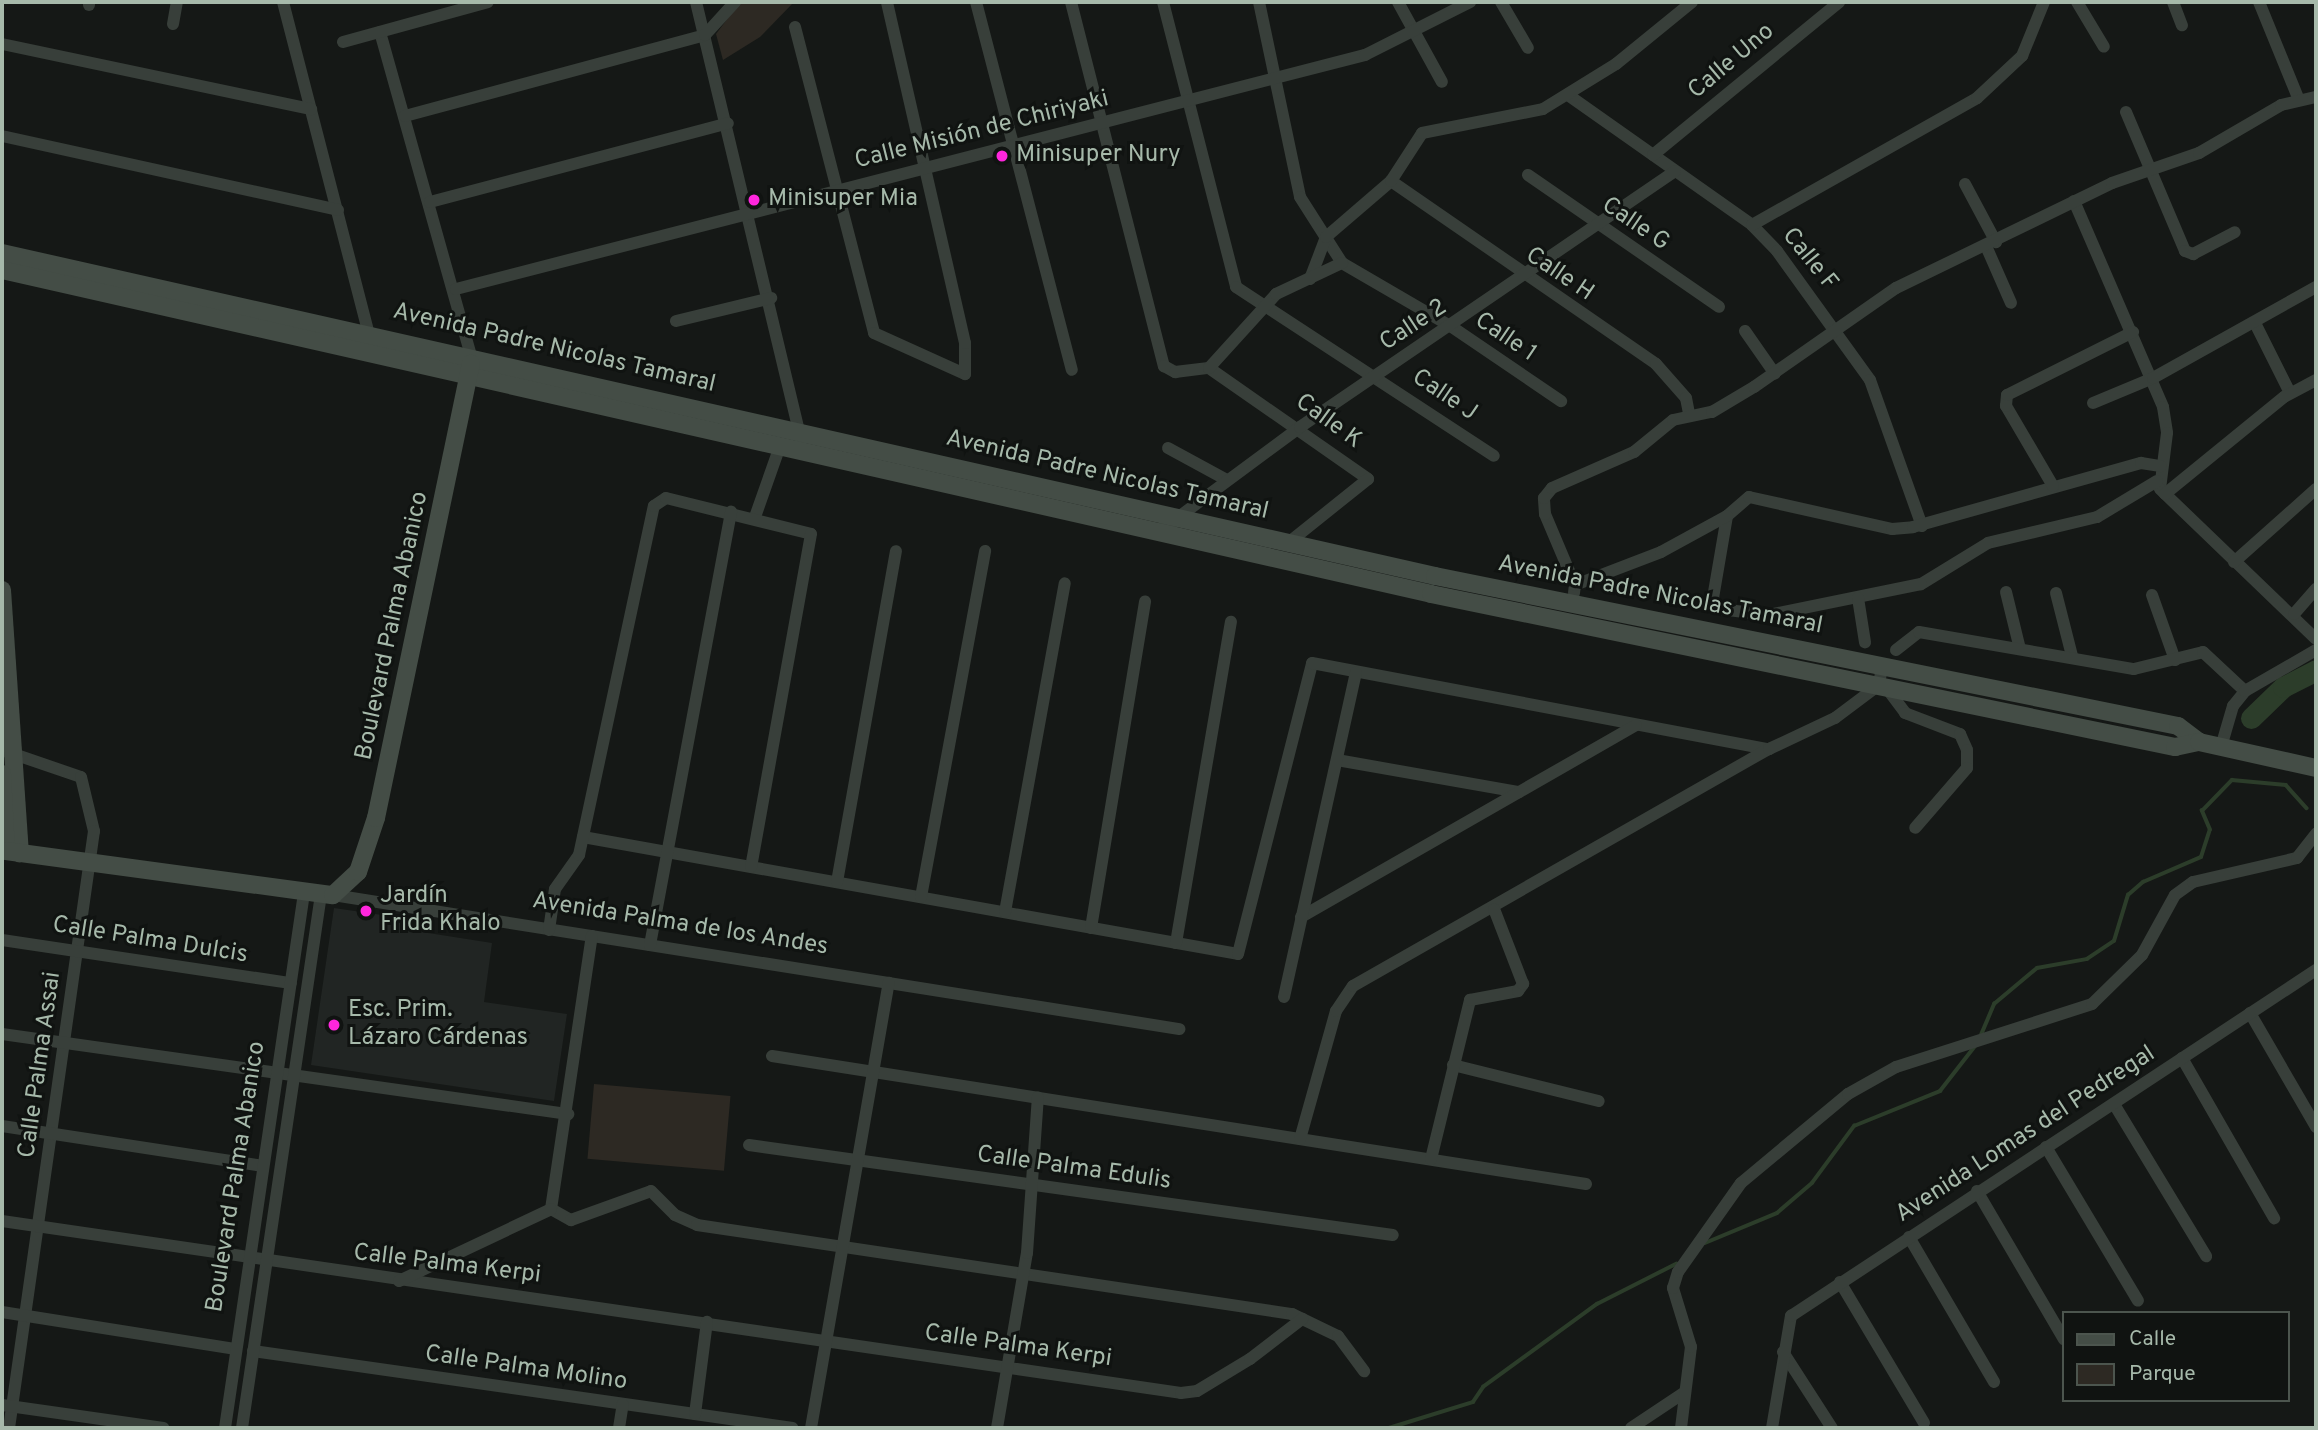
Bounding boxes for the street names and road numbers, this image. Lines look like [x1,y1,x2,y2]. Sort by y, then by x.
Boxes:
street label: Calle Uno [1683,18,1781,106]
street label: Calle Misión de Chiriyaki [852,85,1112,177]
street label: Calle G [1596,192,1674,258]
street label: Calle F [1775,223,1843,297]
street label: Calle H [1519,242,1599,308]
street label: Calle 2 [1375,294,1453,358]
street label: Avenida Padre Nicolas Tamaral [389,298,719,400]
street label: Calle 1 [1469,307,1541,369]
street label: Calle J [1406,364,1482,428]
street label: Calle K [1289,388,1367,456]
street label: Avenida Padre Nicolas Tamaral [942,425,1272,527]
street label: Boulevard Palma Abanico [350,489,436,763]
street label: Avenida Padre Nicolas Tamaral [1495,550,1825,642]
street label: Avenida Palma de los Andes [530,887,830,963]
street label: Calle Palma Dulcis [50,911,250,971]
street label: Calle Palma Assai [14,970,68,1160]
street label: Boulevard Palma Abanico [201,1039,273,1315]
street label: Avenida Lomas del Pedregal [1891,1040,2161,1230]
street label: Calle Palma Edulis [975,1141,1173,1197]
street label: Calle Palma Kerpi [352,1239,542,1291]
street label: Calle Palma Kerpi [923,1320,1113,1374]
street label: Calle Palma Molino [423,1341,629,1397]

